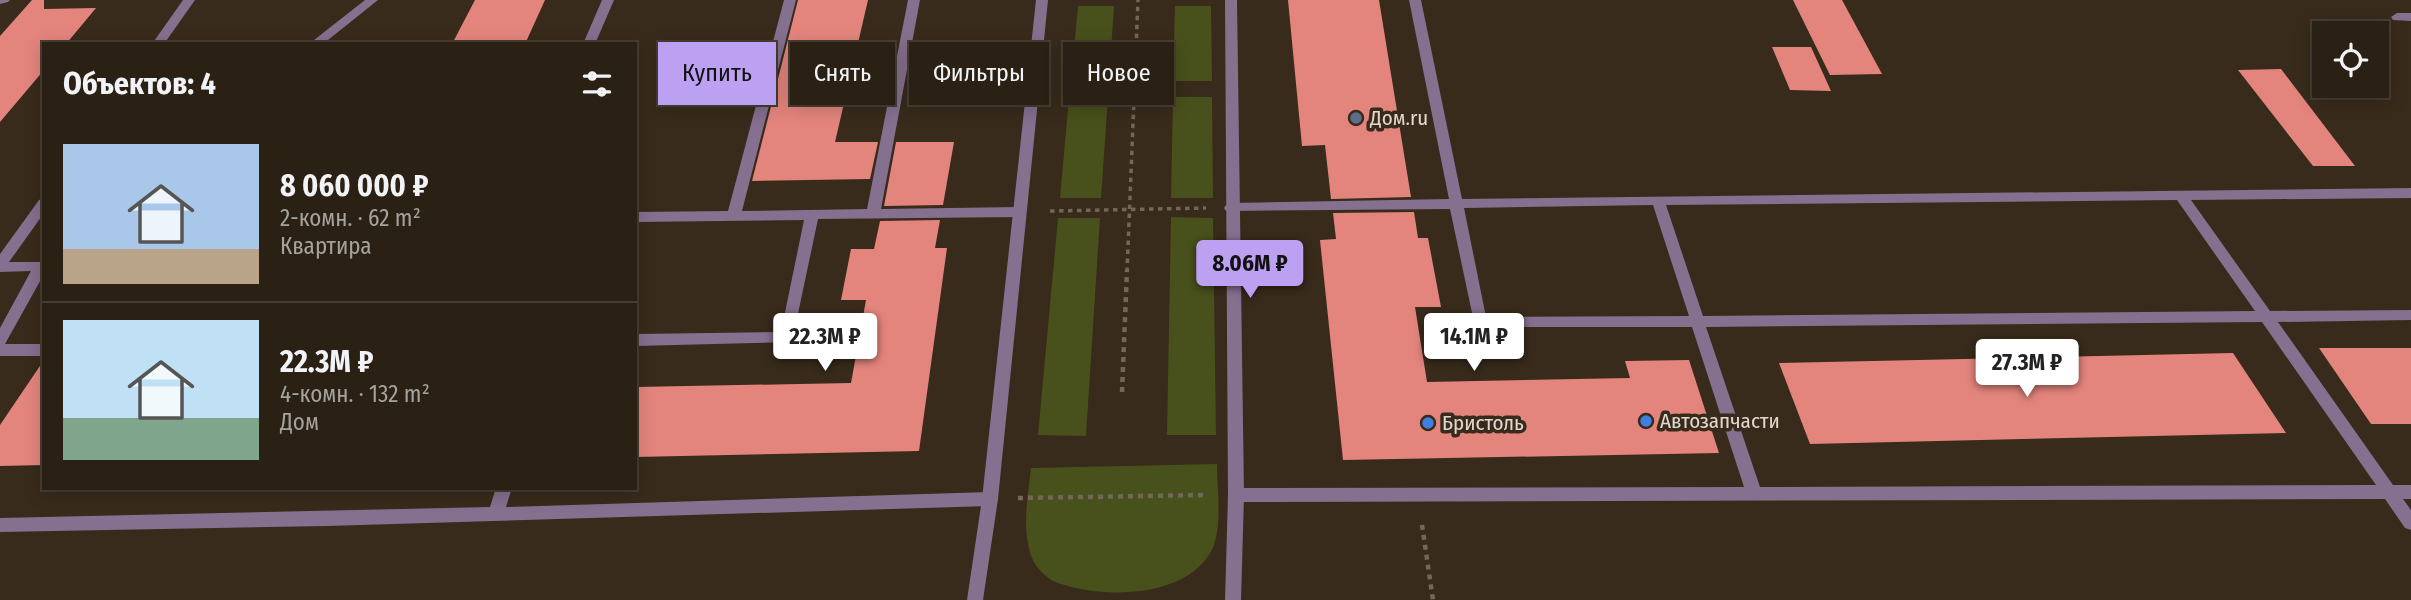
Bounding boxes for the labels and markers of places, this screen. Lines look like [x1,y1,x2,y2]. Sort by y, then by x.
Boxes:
place label: Дом.ru [1369,105,1428,131]
marker: Дом.ru [1348,110,1364,126]
pin: 8.06M ₽ [1185,240,1315,300]
pin: 22.3M ₽ [760,314,890,373]
pin: 14.1M ₽ [1409,314,1539,373]
pin: 27.3M ₽ [1962,340,2092,399]
place label: Автозапчасти [1660,408,1780,434]
place label: Бристоль [1442,410,1524,436]
marker: Автозапчасти [1638,413,1654,429]
marker: Бристоль [1420,415,1436,431]

